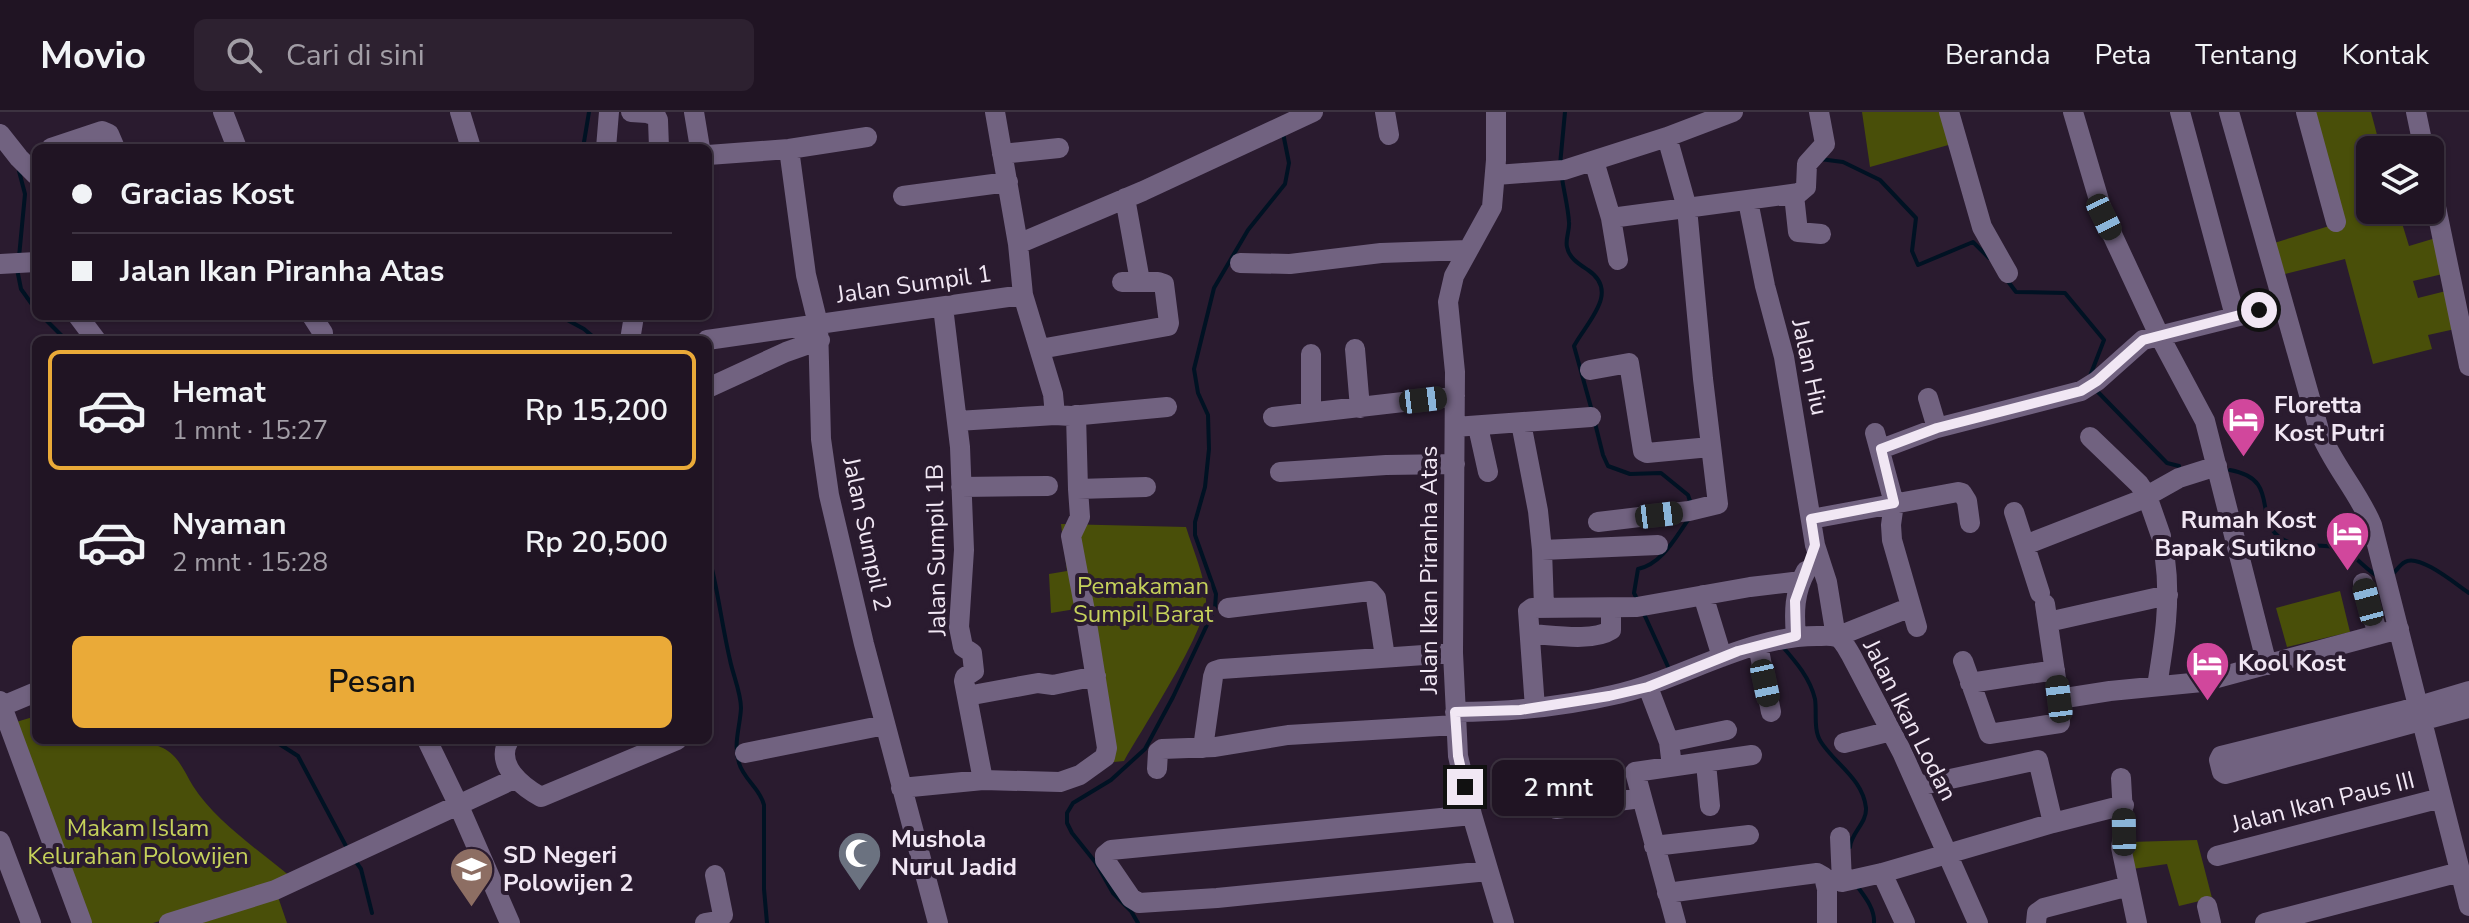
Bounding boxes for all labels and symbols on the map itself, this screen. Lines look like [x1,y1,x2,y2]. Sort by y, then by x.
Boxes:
car [2083,190,2125,244]
street label: Jalan Sumpil 1 [833,257,994,311]
route start [2241,292,2277,328]
street label: Jalan Hiu [1784,315,1836,418]
car [1398,385,1448,415]
place label: Floretta Kost Putri [2274,389,2385,449]
hotel icon: Floretta Kost Putri [2219,395,2267,458]
street label: Jalan Ikan Piranha Atas [1413,446,1445,695]
street label: Jalan Sumpil 2 [835,453,899,614]
street label: Jalan Sumpil 1B [918,464,954,637]
car [1634,500,1684,530]
place label: Rumah Kost Bapak Sutikno [2154,504,2317,564]
hotel icon: Rumah Kost Bapak Sutikno [2323,510,2371,573]
park label: Pemakaman Sumpil Barat [1073,570,1214,630]
car [2350,576,2386,628]
street label: Jalan Ikan Lodan [1855,633,1964,806]
hotel icon: Kool Kost [2183,639,2231,702]
place label: Kool Kost [2238,647,2346,679]
car [1748,657,1782,709]
car [2044,674,2074,724]
callout: 2 mnt [1493,759,1625,815]
street label: Jalan Ikan Paus III [2227,764,2418,840]
route end [1447,769,1483,805]
car [2112,808,2136,856]
park label: Makam Islam Kelurahan Polowijen [27,812,249,872]
place label: Mushola Nurul Jadid [891,823,1017,883]
mosque icon: Mushola Nurul Jadid [836,829,884,892]
place label: SD Negeri Polowijen 2 [503,839,634,899]
school or university icon: SD Negeri Polowijen 2 [448,845,496,908]

